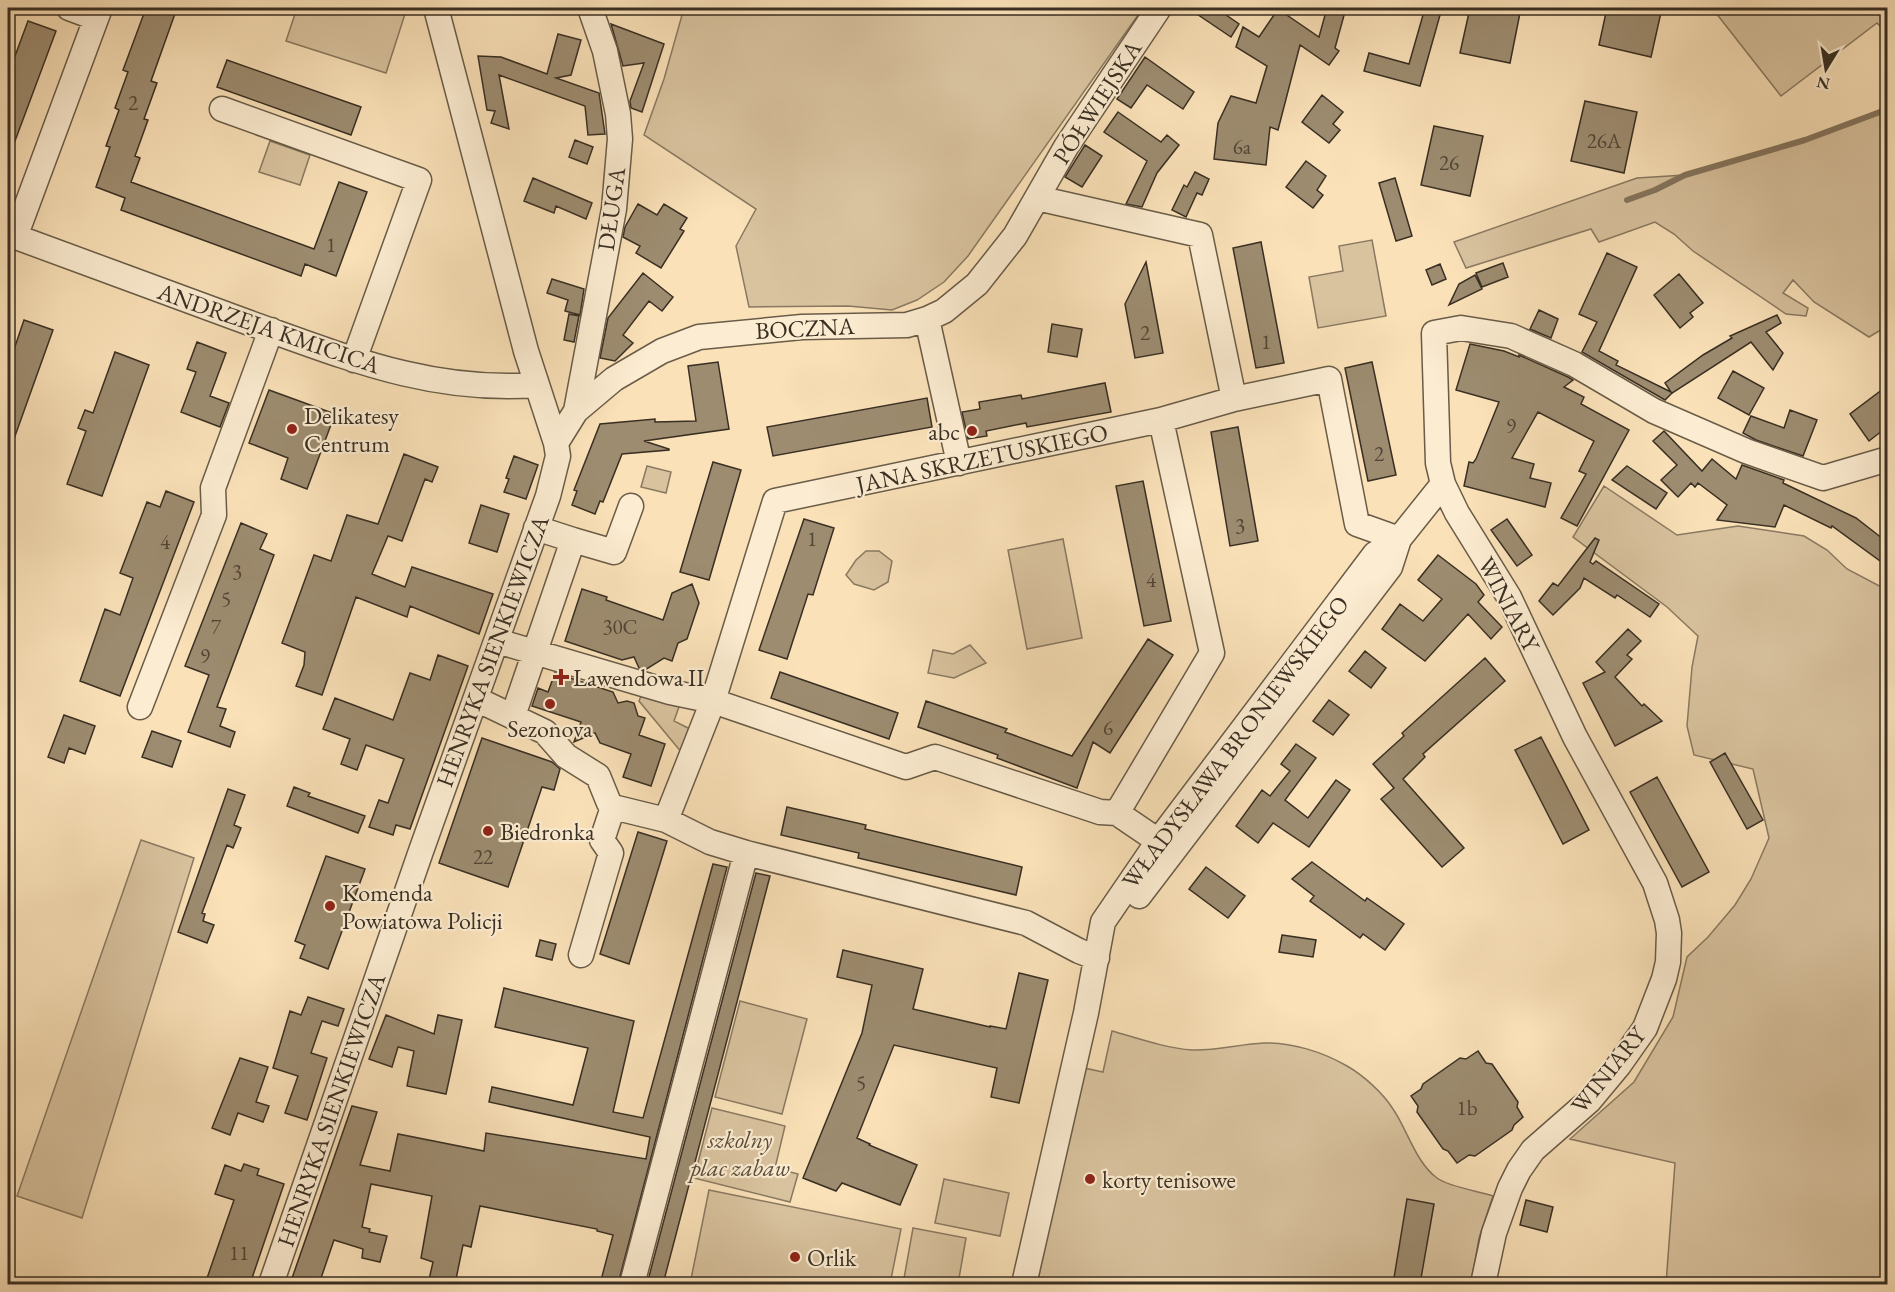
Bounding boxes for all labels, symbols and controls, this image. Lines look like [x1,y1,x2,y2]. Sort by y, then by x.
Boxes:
street label: PÓŁWIEJSKA [1045,34,1149,170]
north arrow [1796,39,1856,99]
text: N [1815,72,1832,95]
house number: 2 [128,89,138,116]
house number: 26A [1587,127,1622,154]
house number: 6a [1233,133,1252,160]
house number: 26 [1439,149,1459,176]
street label: DŁUGA [590,165,632,253]
house number: 1 [326,231,336,258]
street label: ANDRZEJA KMICICA [153,275,385,381]
street label: BOCZNA [754,310,856,346]
house number: 2 [1140,319,1150,346]
house number: 1 [1261,328,1271,355]
place label: Delikatesy Centrum [304,400,399,459]
house number: 9 [1506,412,1516,439]
street label: JANA SKRZETUSKIEGO [851,416,1111,500]
place label: abc [928,416,960,447]
marker: Delikatesy Centrum [285,422,299,436]
marker: abc [965,424,979,438]
house number: 2 [1374,440,1384,467]
street label: HENRYKA SIENKIEWICZA [428,511,556,791]
house number: 3 [1235,512,1245,539]
house number: 1 [807,525,817,552]
house number: 4 [160,528,171,555]
street label: WINIARY [1471,551,1547,658]
house number: 3 [232,558,242,585]
house number: 4 [1146,566,1157,593]
house number: 5 [221,585,231,612]
street label: WŁADYSŁAWA BRONIEWSKIEGO [1115,589,1355,895]
house number: 7 [211,613,222,640]
house number: 30C [602,613,638,640]
house number: 9 [200,642,210,669]
place label: Lawendowa II [573,662,704,693]
marker: Lawendowa II [554,670,568,684]
marker: Sezonova [543,697,557,711]
place label: Sezonova [507,713,593,744]
house number: 6 [1103,714,1113,741]
place label: Biedronka [500,816,595,847]
marker: Biedronka [481,824,495,838]
house number: 22 [473,843,493,870]
place label: Komenda Powiatowa Policji [342,877,503,936]
marker: Komenda Powiatowa Policji [323,899,337,913]
street label: HENRYKA SIENKIEWICZA [270,969,392,1251]
street label: WINIARY [1564,1019,1653,1120]
house number: 5 [856,1069,866,1096]
house number: 1b [1457,1094,1478,1121]
park label: szkolny plac zabaw [687,1124,790,1183]
place label: korty tenisowe [1102,1164,1236,1195]
marker: korty tenisowe [1083,1172,1097,1186]
house number: 11 [229,1239,249,1266]
place label: Orlik [807,1242,857,1273]
marker: Orlik [788,1250,802,1264]

